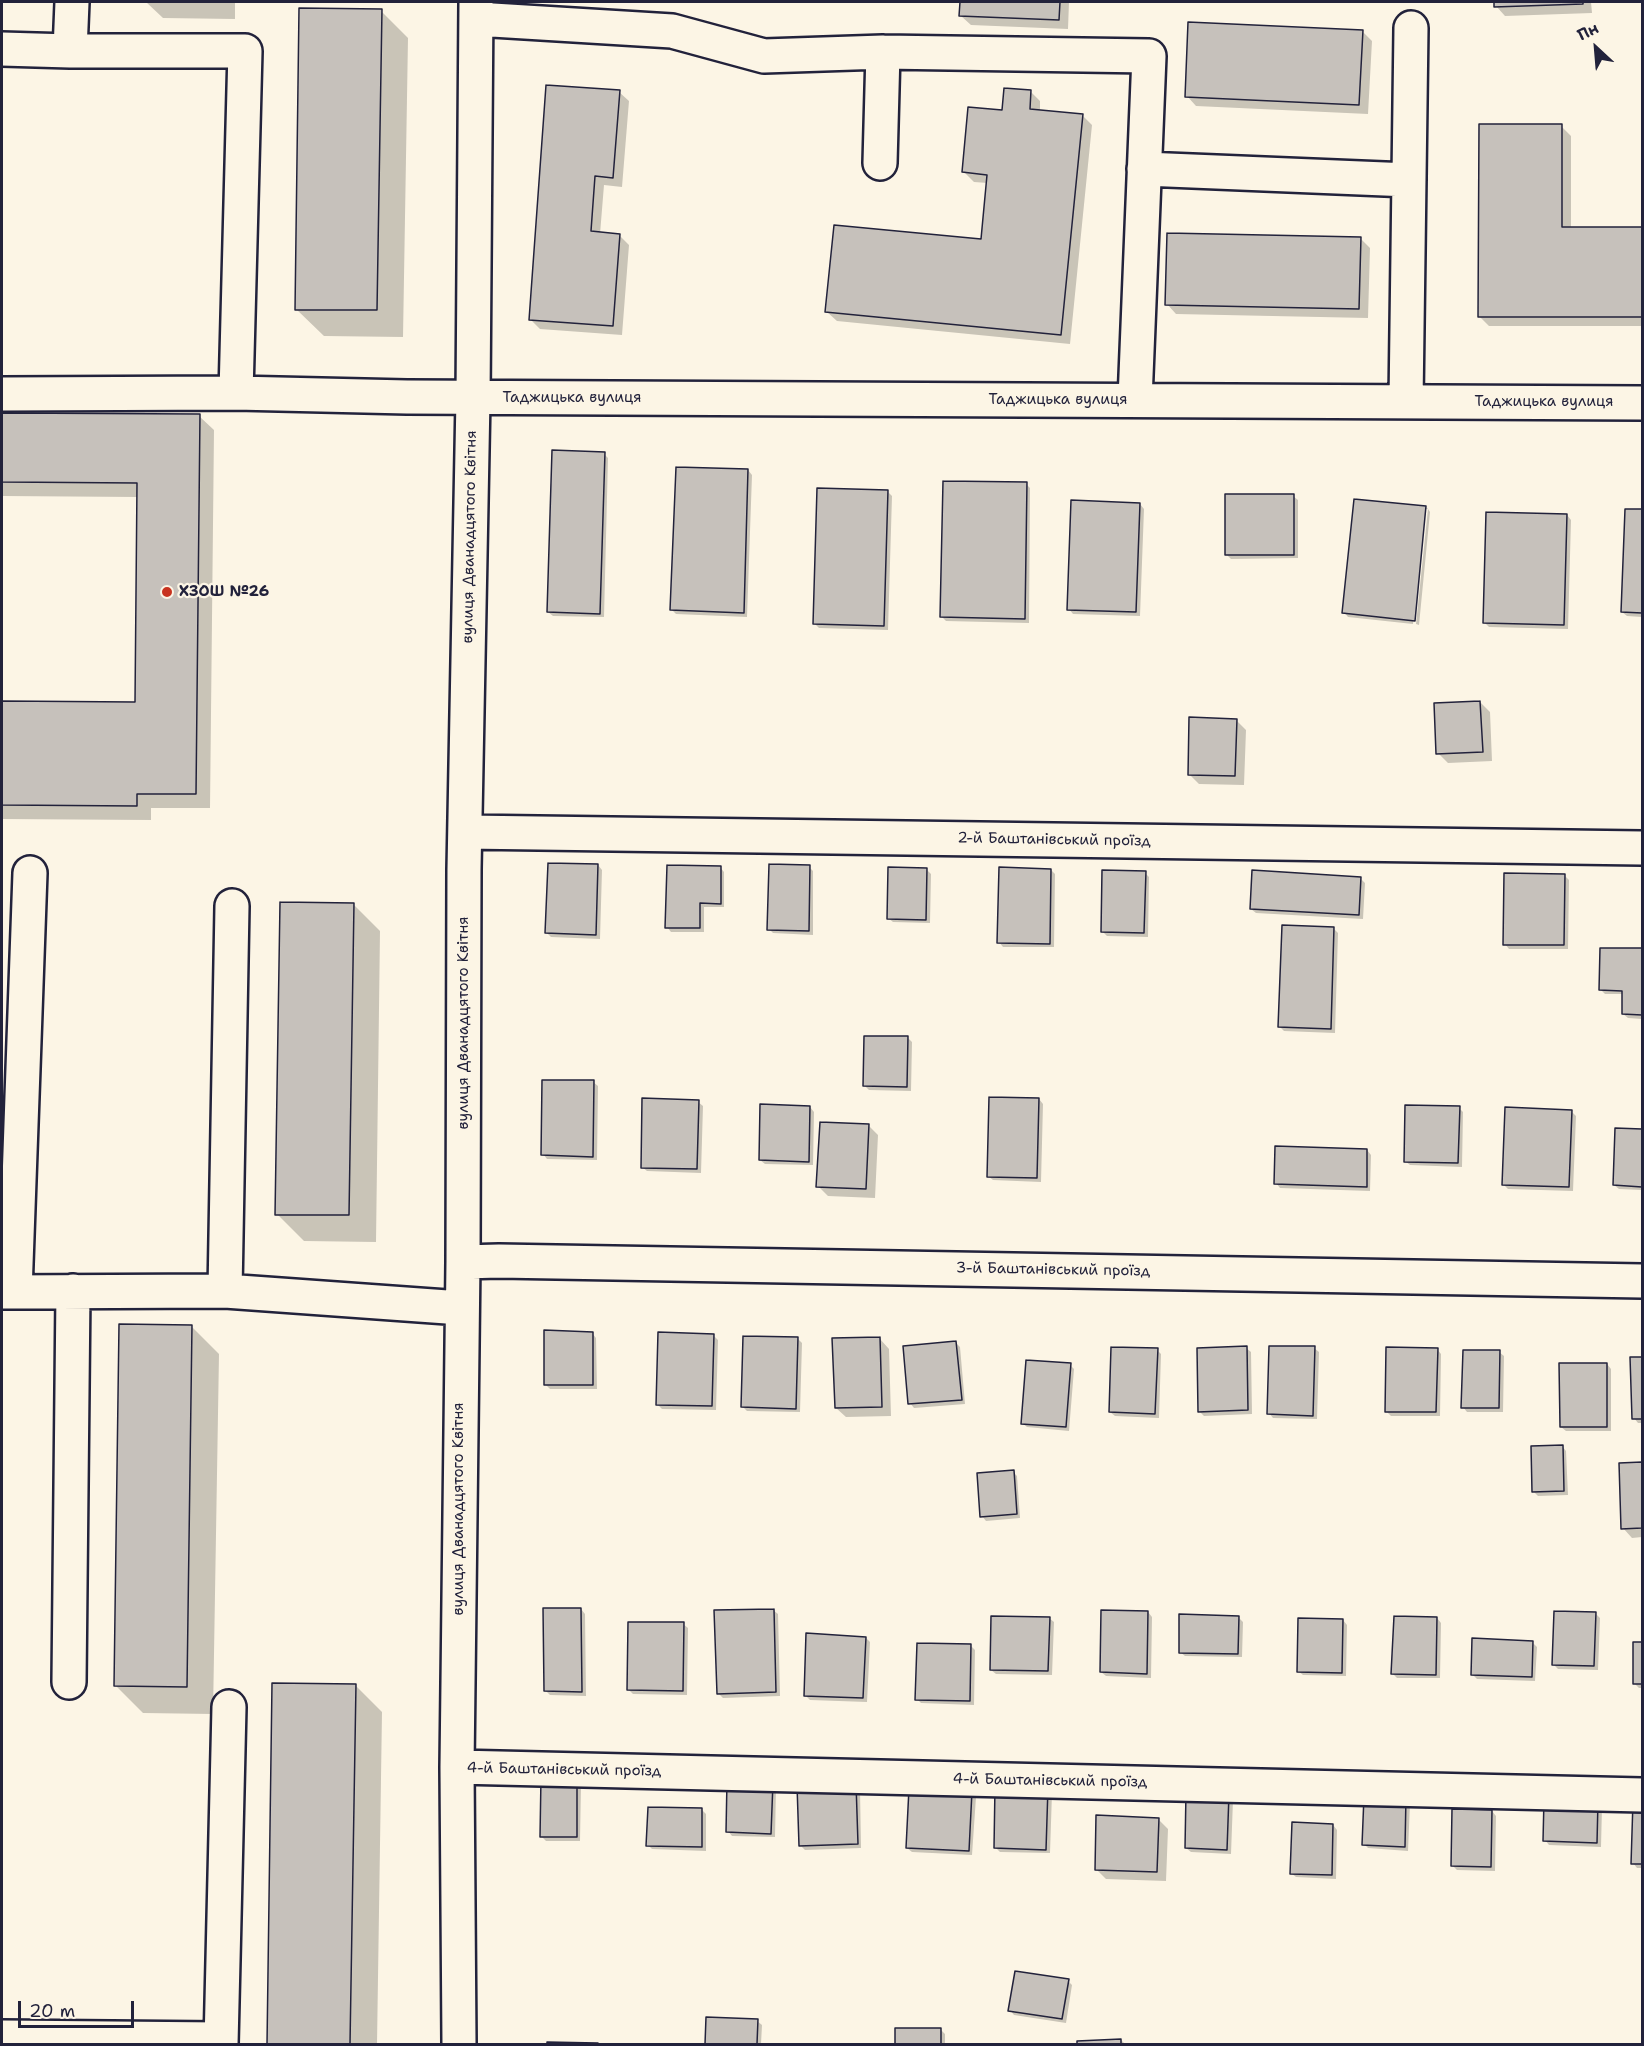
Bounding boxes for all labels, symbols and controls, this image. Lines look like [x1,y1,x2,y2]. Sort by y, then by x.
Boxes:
text: Пн [1574,17,1602,45]
north arrow [1566,18,1626,78]
street label: Таджицька вулиця [503,389,641,407]
street label: Таджицька вулиця [989,391,1127,409]
street label: Таджицька вулиця [1475,393,1613,411]
street label: вулиця Дванадцятого Квітня [459,430,481,644]
place label: ХЗОШ №26 [179,583,269,601]
marker: ХЗОШ №26 [160,585,174,599]
street label: 2-й Баштанівський проїзд [957,829,1151,851]
street label: вулиця Дванадцятого Квітня [455,917,473,1129]
street label: 3-й Баштанівський проїзд [956,1259,1150,1281]
street label: вулиця Дванадцятого Квітня [450,1403,468,1615]
street label: 4-й Баштанівський проїзд [467,1759,661,1781]
street label: 4-й Баштанівський проїзд [953,1770,1147,1792]
scale bar [21,1989,136,2027]
text: 20 m [29,1999,75,2023]

